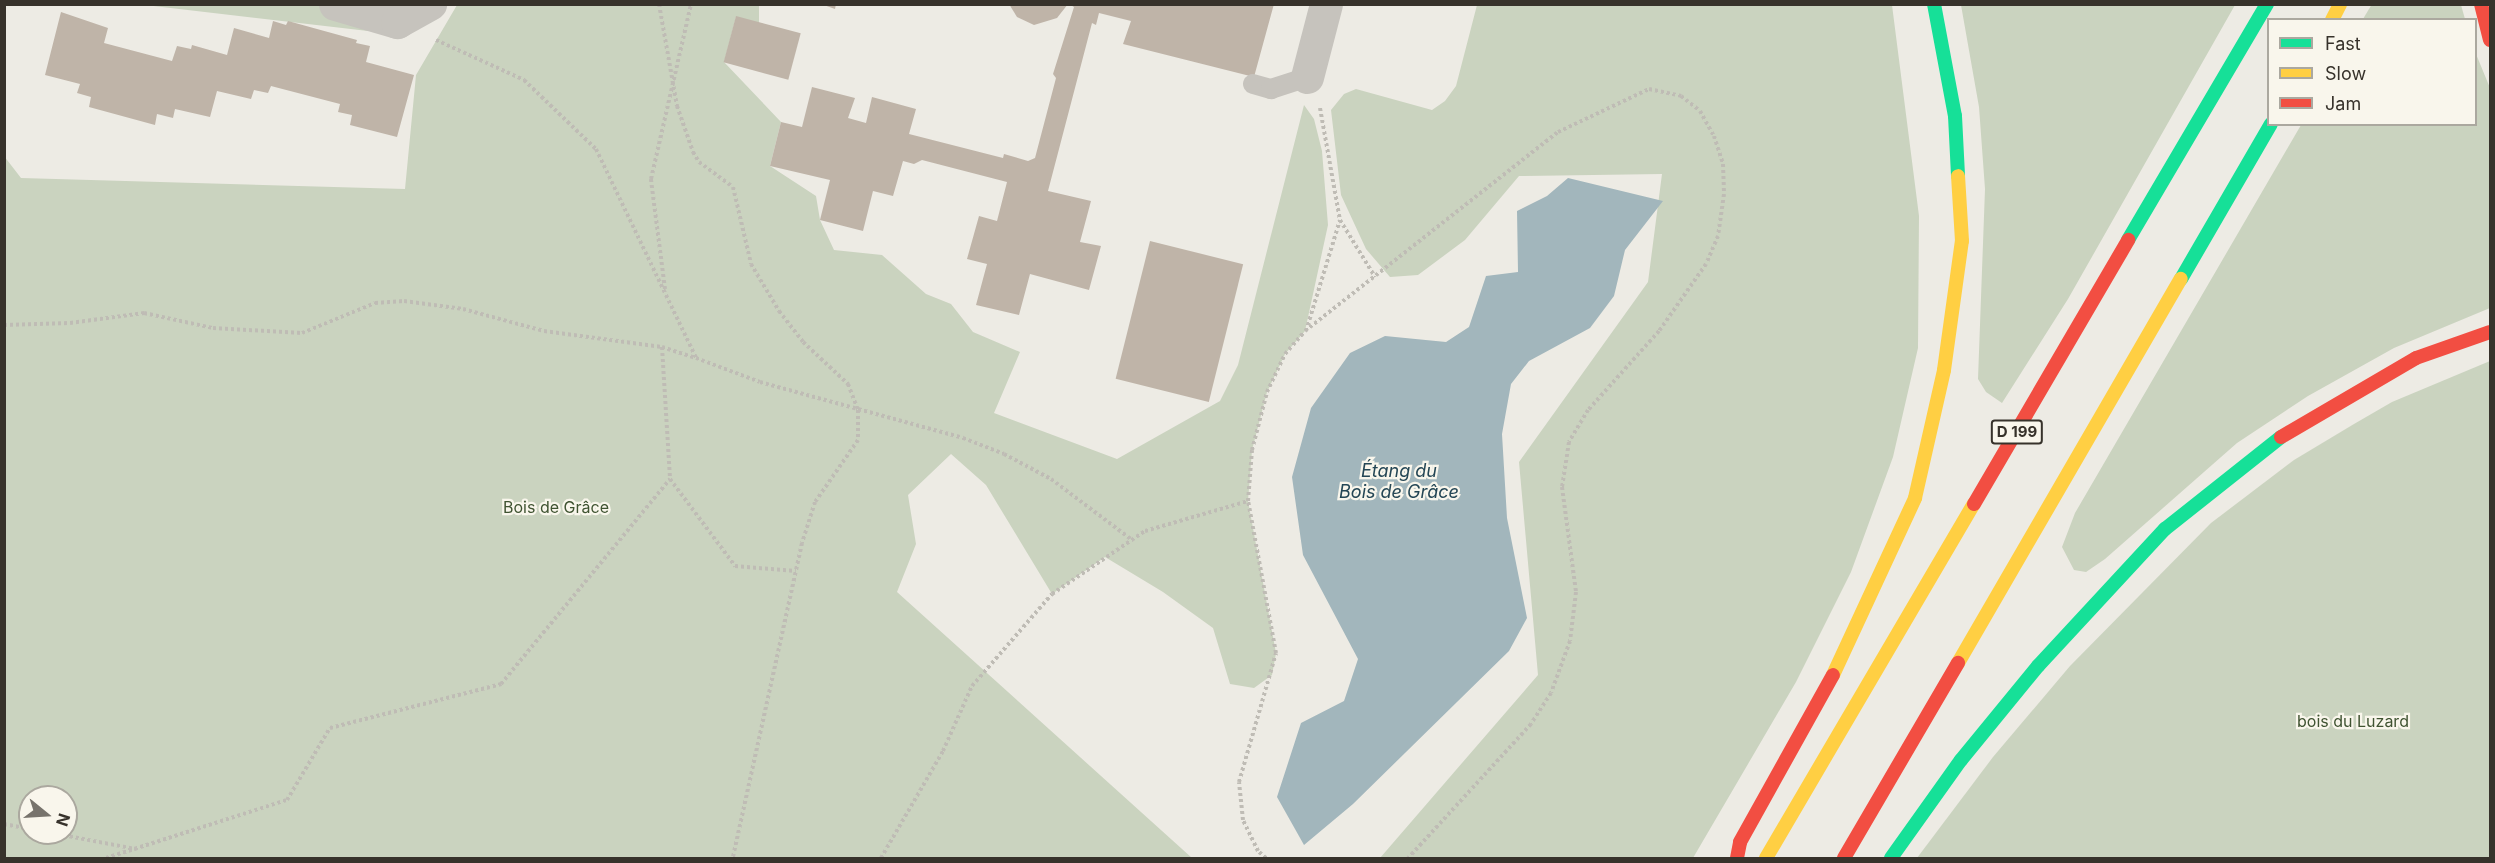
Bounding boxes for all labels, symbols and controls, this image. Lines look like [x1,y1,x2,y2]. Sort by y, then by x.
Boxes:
legend [2267,18,2477,126]
text: Fast [2325,33,2361,54]
text: Slow [2325,63,2366,84]
text: Jam [2325,93,2361,114]
road number: D 199 [1990,420,2044,444]
water label: Étang du Bois de Grâce [1339,461,1459,504]
park label: Bois de Grâce [503,497,609,517]
park label: bois du Luzard [2297,711,2409,731]
north arrow [18,785,78,845]
text: N [52,811,75,829]

